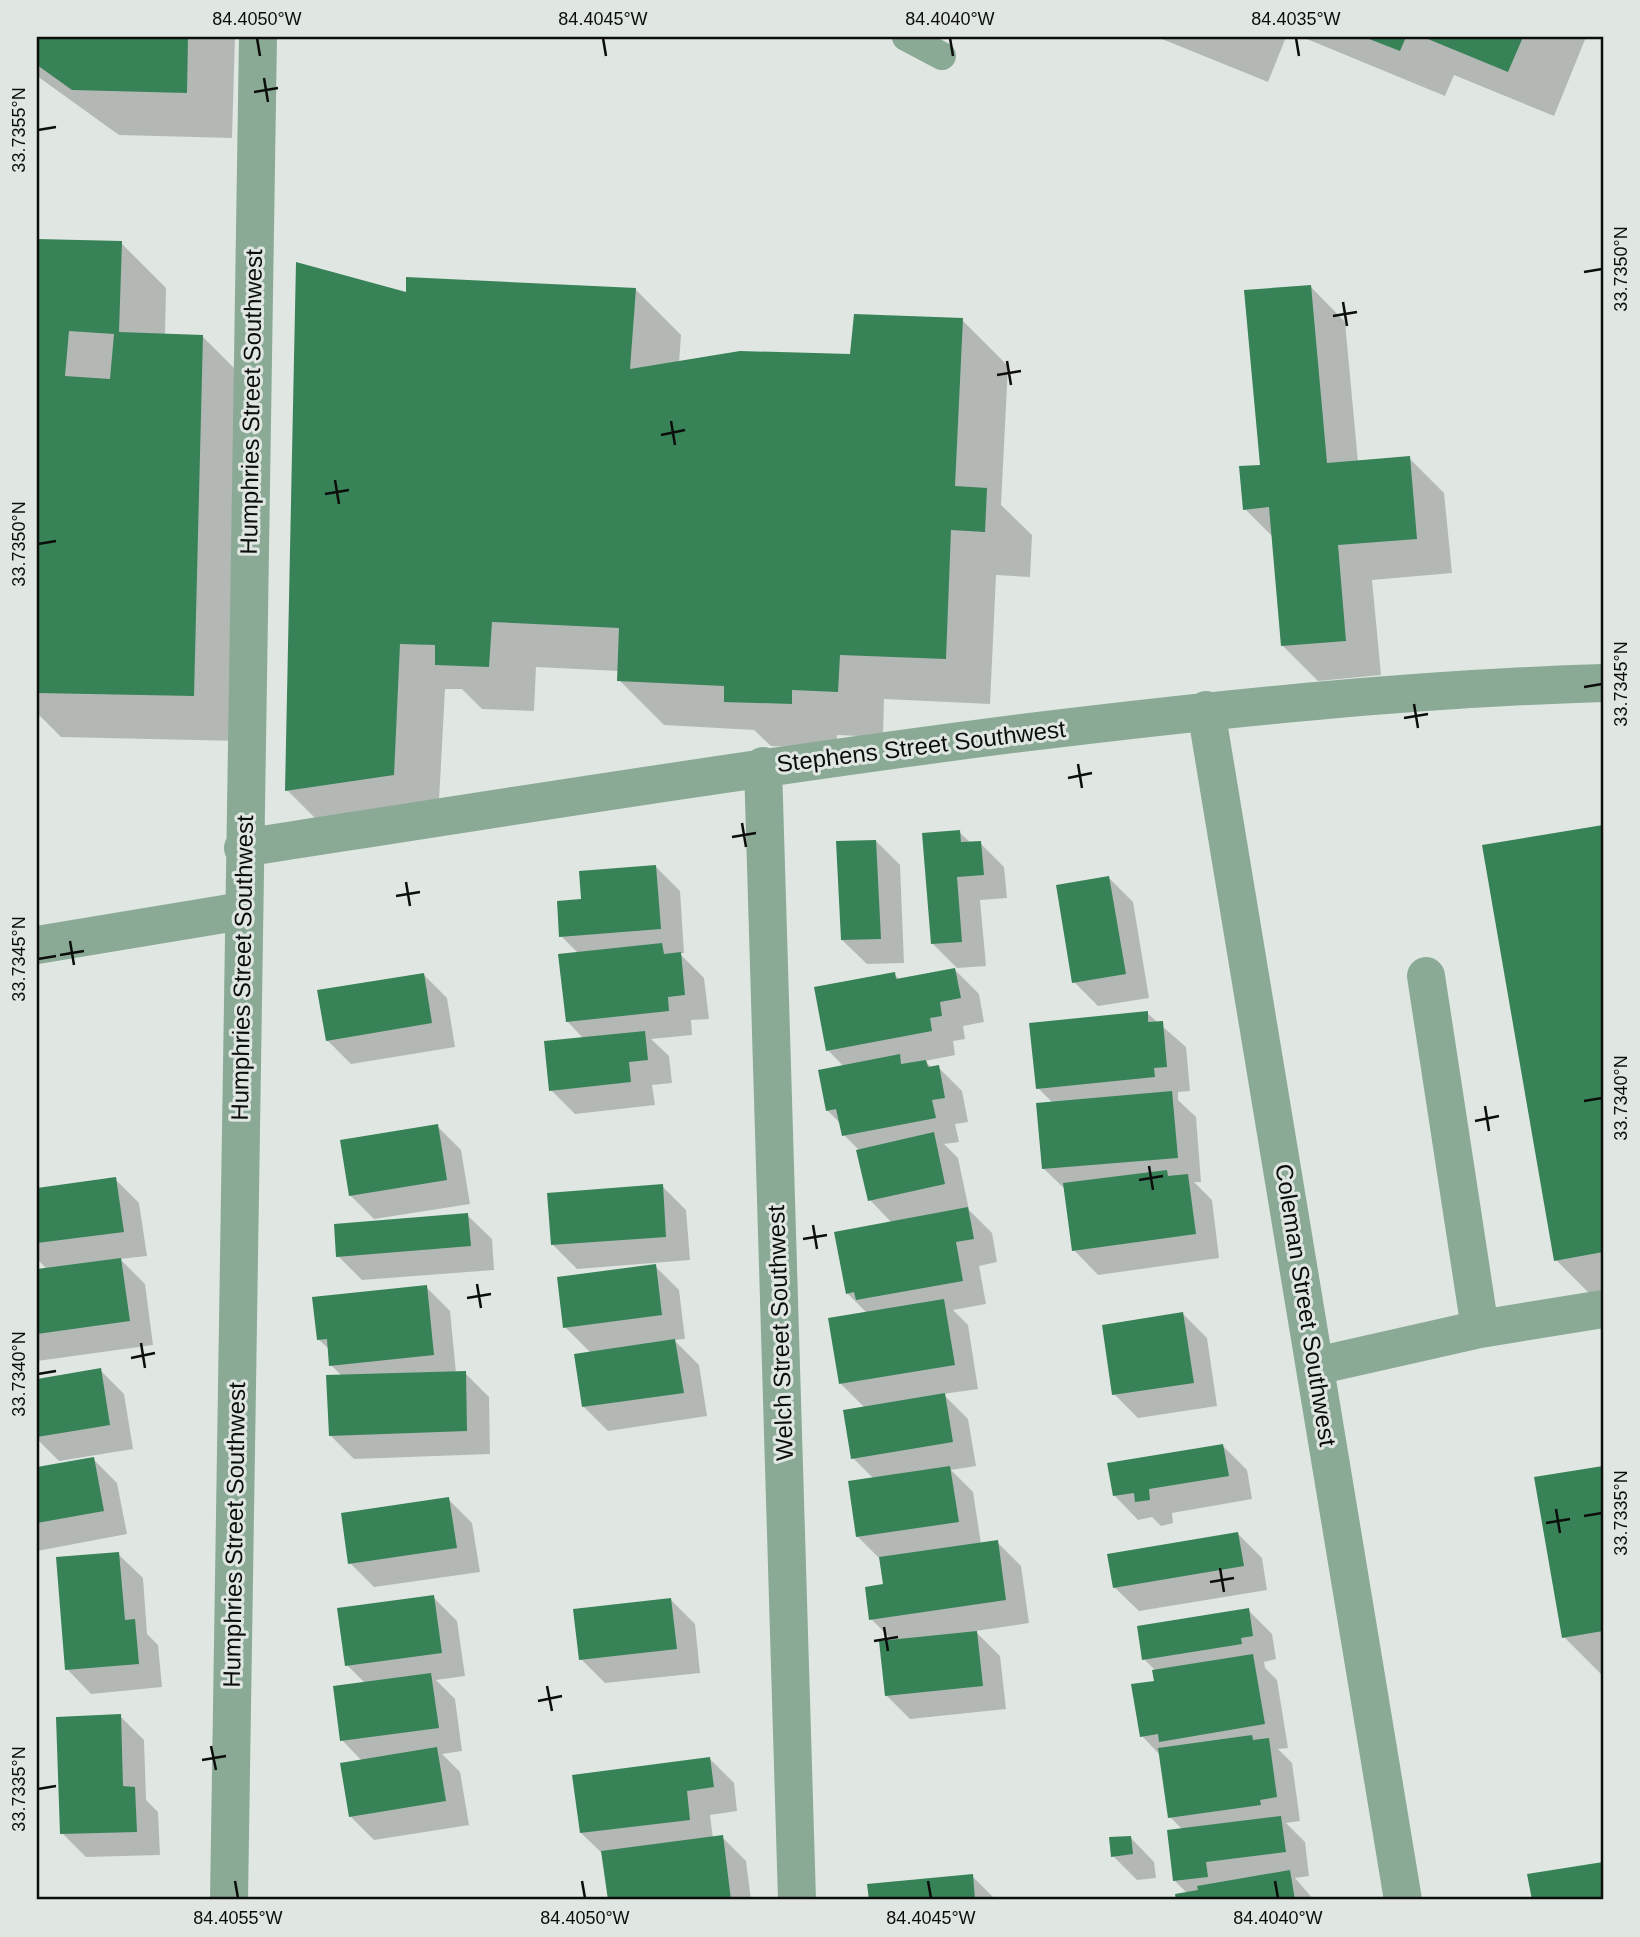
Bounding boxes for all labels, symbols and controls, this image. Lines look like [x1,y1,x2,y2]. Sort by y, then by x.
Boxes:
text: 84.4050°W [212,9,302,29]
text: 84.4045°W [558,9,648,29]
text: 84.4040°W [905,9,995,29]
text: 84.4035°W [1251,9,1341,29]
text: 33.7355°N [9,87,29,173]
text: 33.7350°N [1611,226,1631,312]
street label: Humphries Street Southwest [235,249,267,555]
text: 33.7350°N [9,501,29,587]
text: 33.7345°N [1611,641,1631,727]
street label: Stephens Street Southwest [775,715,1067,777]
street label: Humphries Street Southwest [226,815,258,1121]
text: 33.7345°N [9,916,29,1002]
text: 33.7340°N [1611,1055,1631,1141]
street label: Coleman Street Southwest [1270,1162,1342,1448]
street label: Welch Street Southwest [762,1204,798,1461]
text: 33.7340°N [9,1331,29,1417]
street label: Humphries Street Southwest [218,1382,250,1688]
text: 33.7335°N [1611,1470,1631,1556]
text: 33.7335°N [9,1746,29,1832]
text: 84.4055°W [193,1908,283,1928]
text: 84.4050°W [540,1908,630,1928]
text: 84.4045°W [886,1908,976,1928]
text: 84.4040°W [1233,1908,1323,1928]

